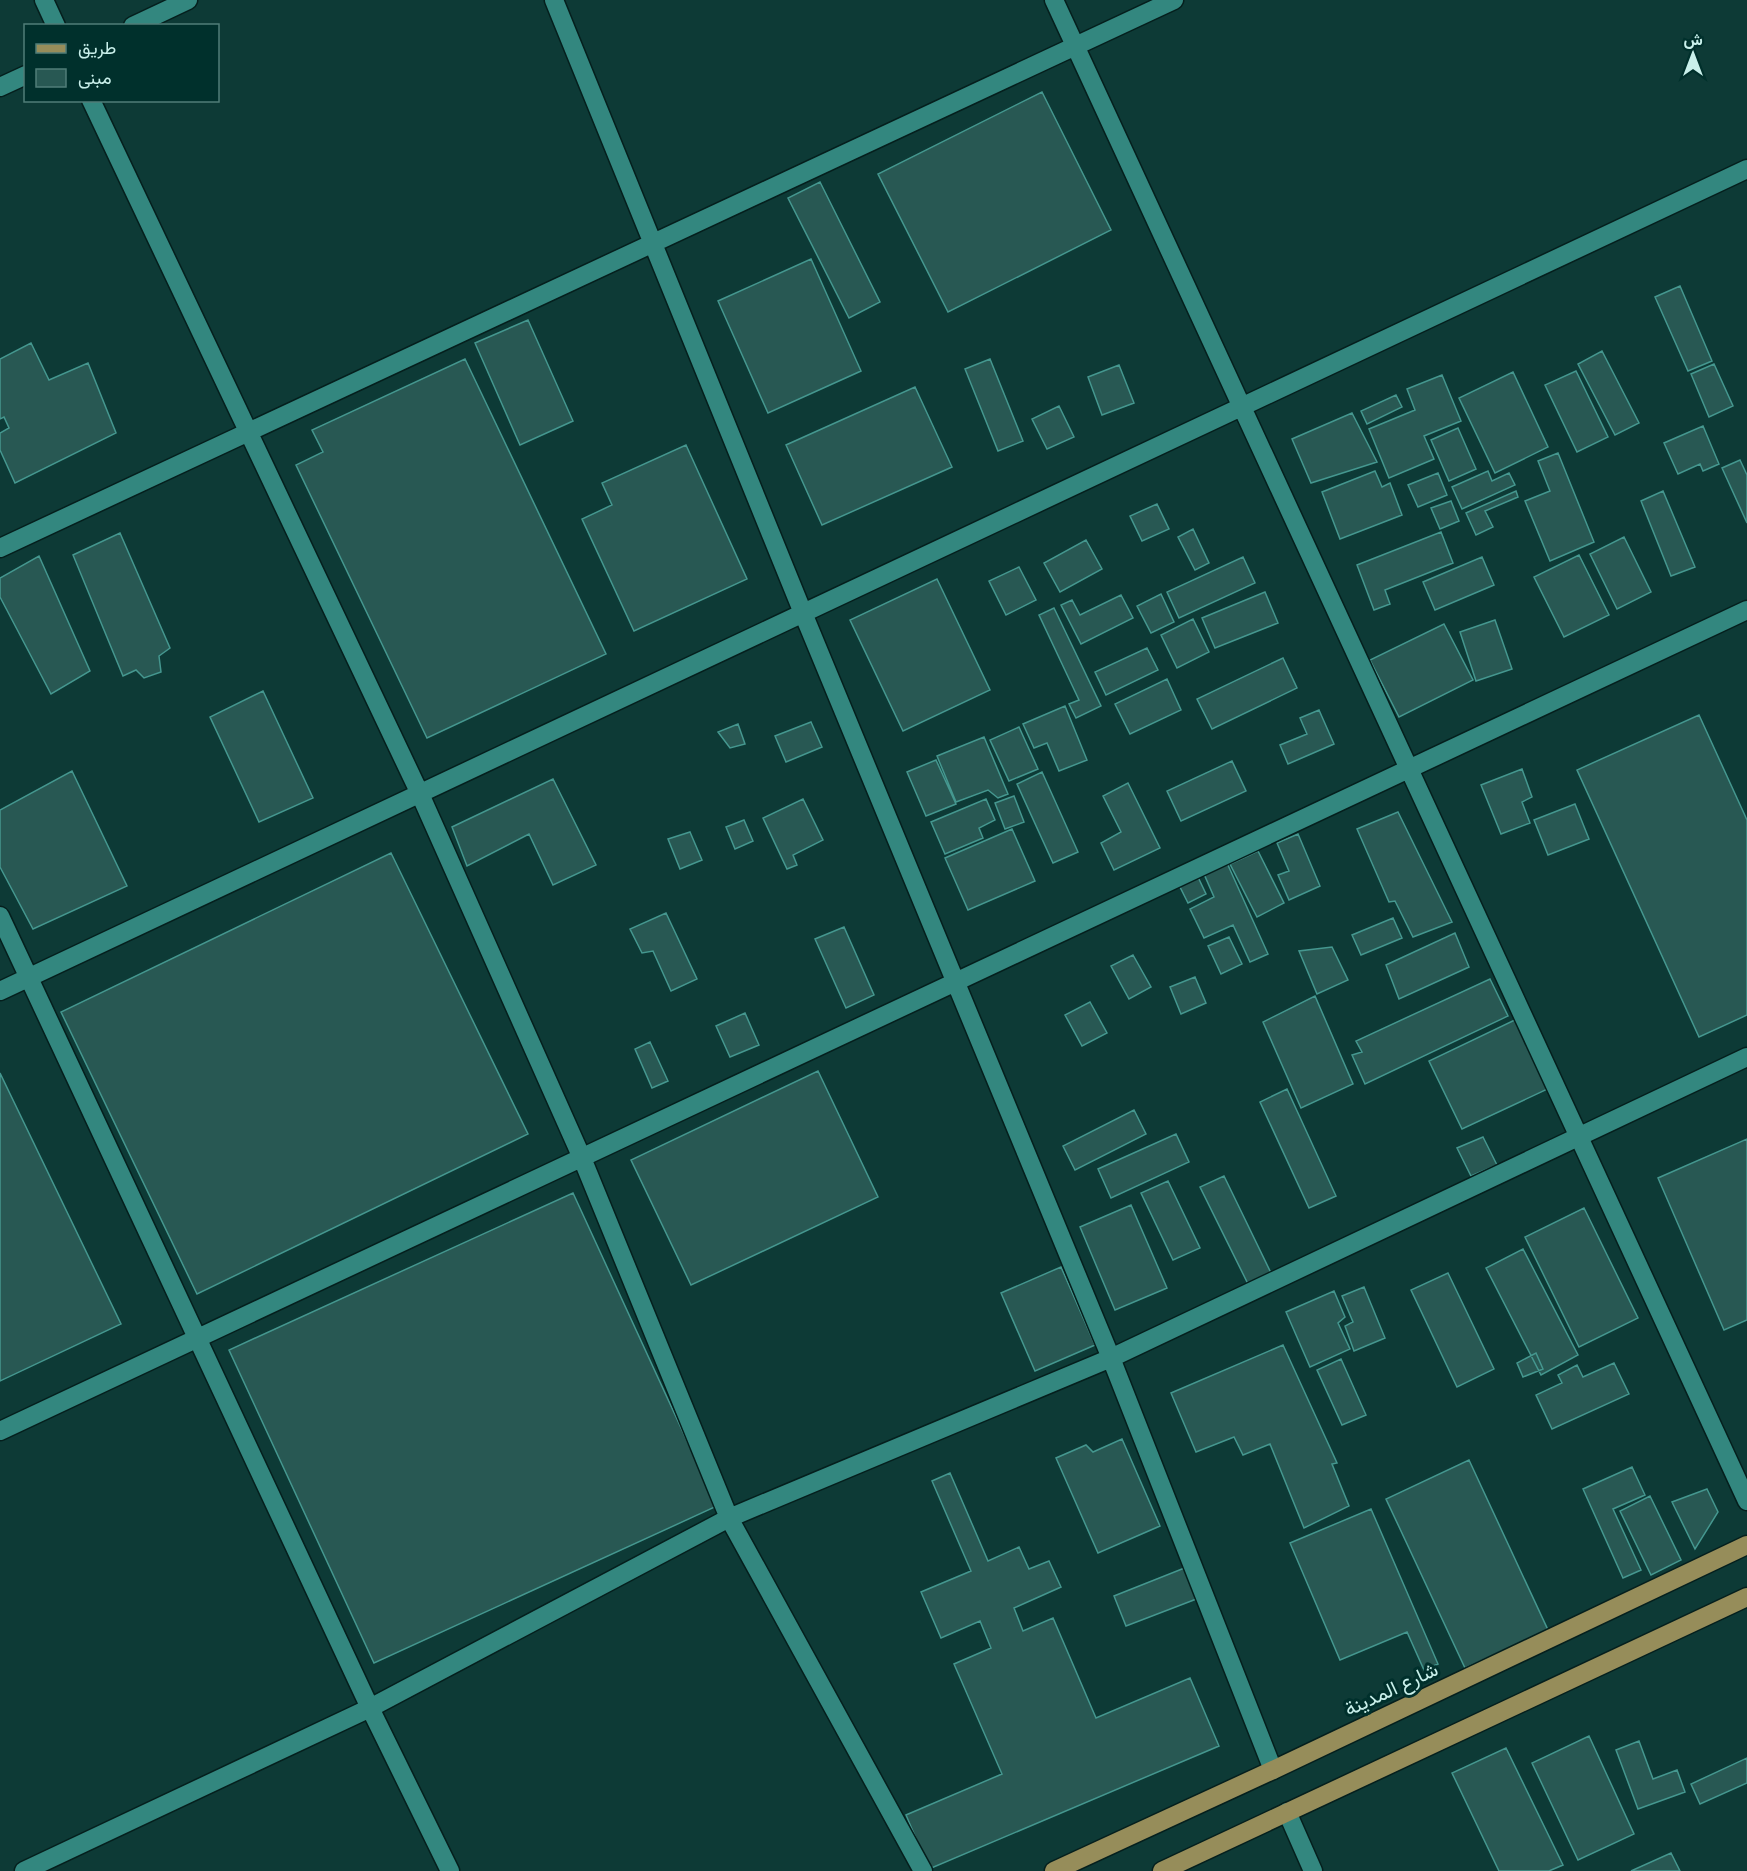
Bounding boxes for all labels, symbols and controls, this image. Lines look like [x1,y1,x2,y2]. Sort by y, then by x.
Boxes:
legend [24,24,219,102]
north arrow [1663,24,1723,84]
text: ش [1683,30,1703,49]
text: طريق [78,37,116,59]
text: مبنى [78,67,112,89]
street label: شارع المدينة [1340,1657,1442,1723]

